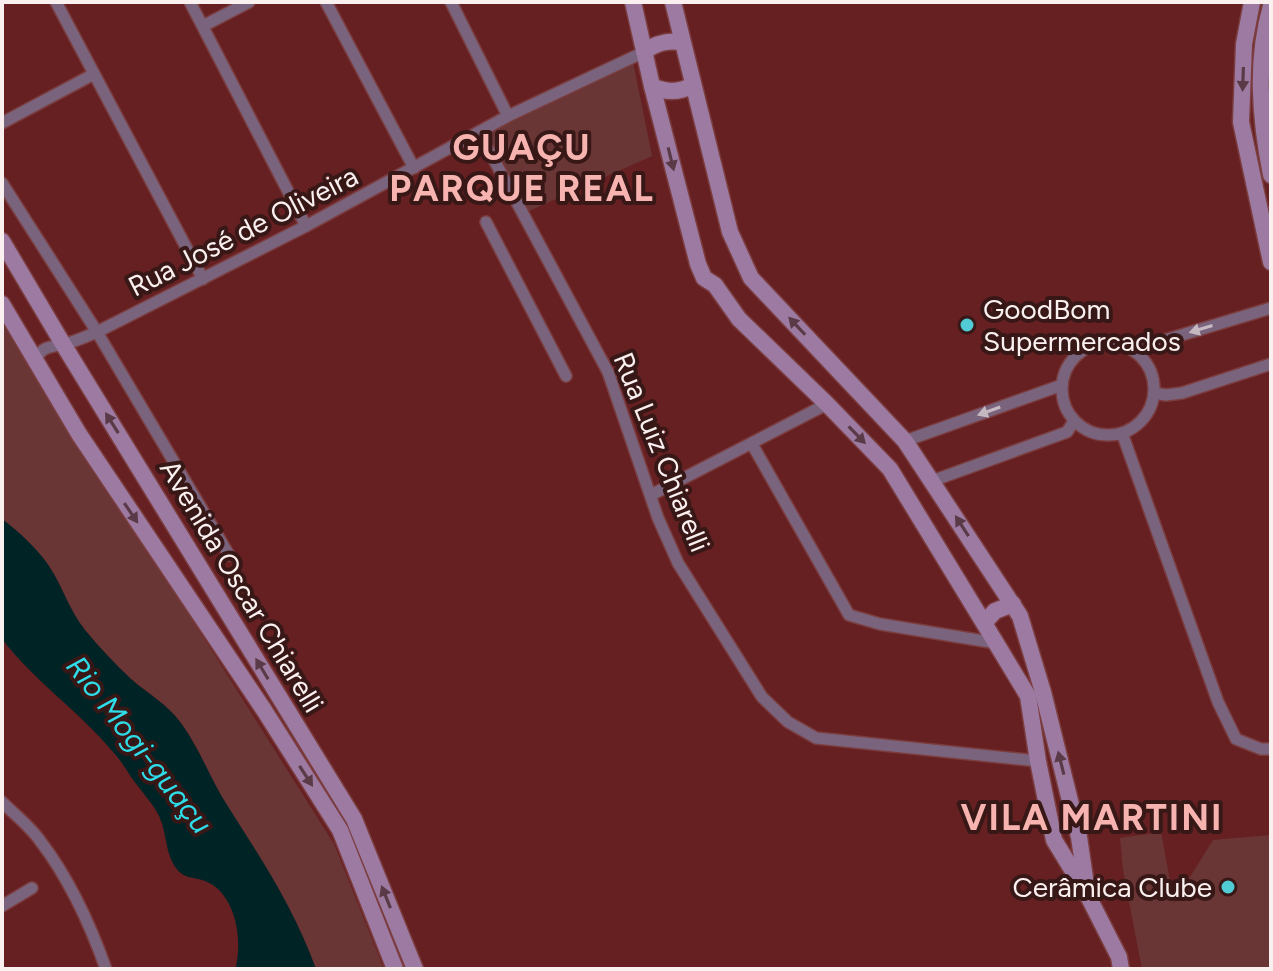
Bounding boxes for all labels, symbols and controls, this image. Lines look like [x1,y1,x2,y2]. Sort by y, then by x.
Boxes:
one-way arrow [1236,67,1249,92]
district label: GUAÇU PARQUE REAL [389,126,655,210]
one-way arrow [665,147,677,172]
street label: Rua José de Oliveira [123,158,363,304]
place label: GoodBom Supermercados [983,292,1181,358]
marker: GoodBom Supermercados [958,316,976,334]
one-way arrow [788,317,806,336]
one-way arrow [1189,323,1213,336]
street label: Rua Luiz Chiarelli [607,347,717,557]
one-way arrow [977,405,1001,418]
one-way arrow [105,412,119,434]
one-way arrow [848,426,866,445]
street label: Avenida Oscar Chiarelli [153,454,331,718]
one-way arrow [124,502,139,523]
one-way arrow [955,515,969,537]
water label: Rio Mogi-guaçu [58,648,220,841]
one-way arrow [255,658,269,680]
one-way arrow [1054,751,1067,776]
one-way arrow [298,766,313,787]
district label: VILA MARTINI [960,796,1224,839]
place label: Cerâmica Clube [1012,870,1212,904]
marker: Cerâmica Clube [1219,878,1237,896]
one-way arrow [379,885,392,909]

